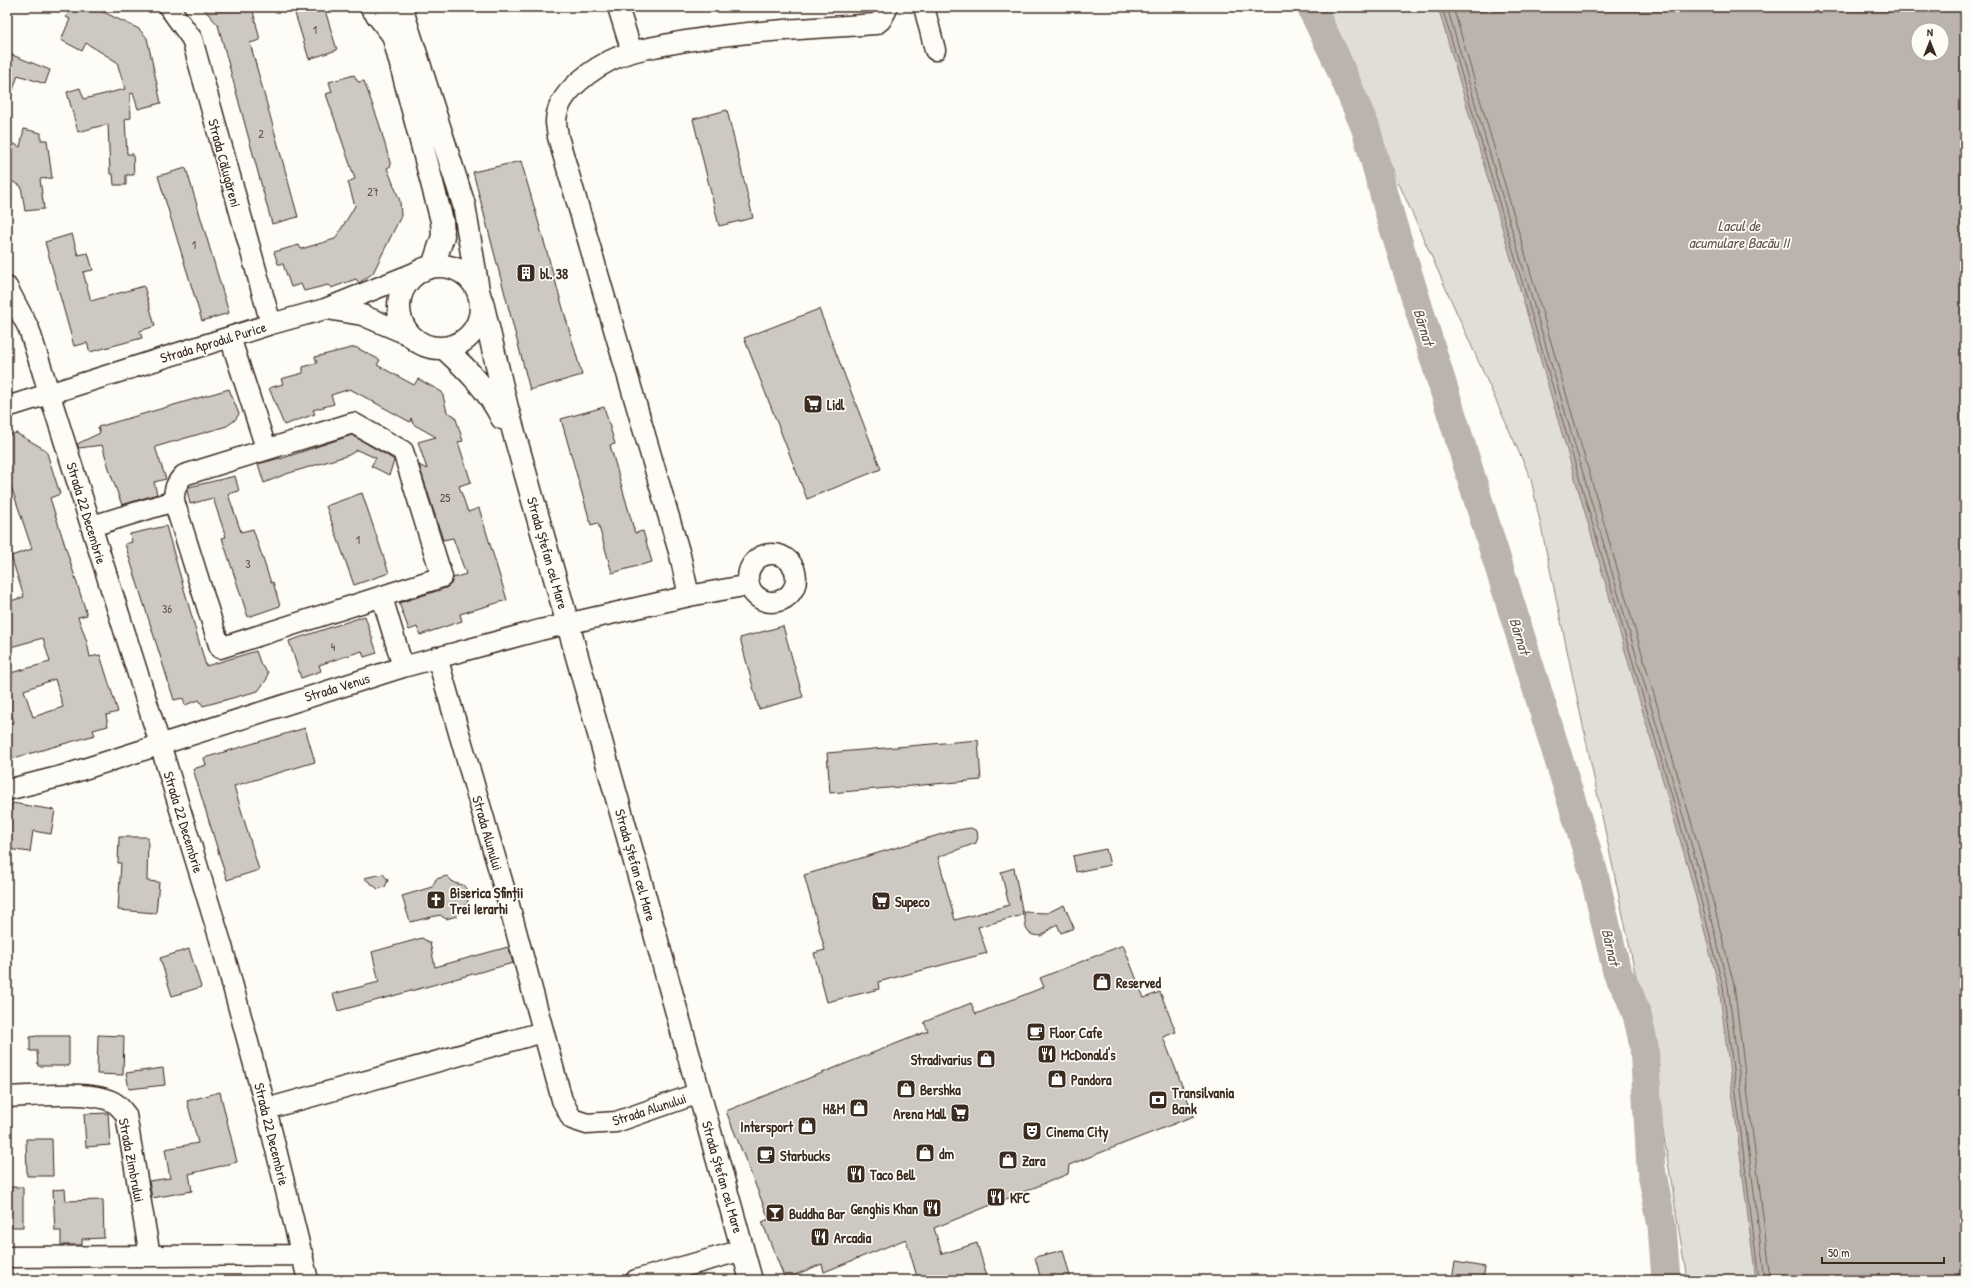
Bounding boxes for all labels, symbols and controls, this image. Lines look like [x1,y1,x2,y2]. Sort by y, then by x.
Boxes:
house number: 1 [313,21,317,38]
north arrow [1910,22,1950,62]
text: N [1927,25,1933,39]
street label: Strada Călugăreni [203,117,246,210]
house number: 2 [258,125,264,142]
house number: 27 [367,183,379,200]
water label: Lacul de acumulare Bacău II [1689,215,1791,253]
house number: 1 [192,236,196,253]
building icon: bl. 38 [515,262,537,284]
place label: bl. 38 [540,264,568,283]
water label: Bârnat [1409,306,1440,351]
street label: Strada Aprodul Purice [158,317,269,368]
supermarket icon: Lidl [802,393,824,415]
place label: Lidl [827,395,845,414]
street label: Strada 22 Decembrie [63,460,112,566]
house number: 25 [440,489,450,506]
street label: Strada Ștefan cel Mare [523,495,573,612]
house number: 1 [356,531,360,548]
house number: 3 [245,555,251,572]
house number: 36 [162,600,172,617]
water label: Bârnat [1505,615,1536,660]
house number: 4 [331,638,336,655]
street label: Strada Venus [302,668,372,706]
street label: Strada 22 Decembrie [160,769,209,875]
street label: Strada Alunului [468,793,508,873]
street label: Strada Ștefan cel Mare [611,807,661,924]
place label: Biserica Sfinții Trei Ierarhi [449,883,523,918]
church icon: Biserica Sfinții Trei Ierarhi [425,889,447,911]
supermarket icon: Supeco [870,890,892,912]
place label: Supeco [895,892,930,913]
water label: Bârnat [1597,927,1626,970]
shop icon: Reserved [1091,971,1113,993]
place label: Reserved [1116,973,1161,992]
cafe icon: Floor Cafe [1025,1021,1047,1043]
place label: Floor Cafe [1049,1023,1103,1042]
restaurant icon: McDonald's [1036,1043,1058,1065]
place label: McDonald's [1061,1045,1116,1064]
shop icon: Stradivarius [975,1048,997,1070]
place label: Stradivarius [911,1050,973,1069]
shop icon: Pandora [1046,1068,1068,1090]
place label: Pandora [1071,1070,1112,1089]
shop icon: Bershka [895,1078,917,1100]
place label: Bershka [920,1080,961,1099]
street label: Strada 22 Decembrie [250,1081,294,1188]
place label: Transilvania Bank [1171,1083,1235,1118]
street label: Strada Alunului [610,1088,688,1130]
bank icon: Transilvania Bank [1147,1089,1169,1111]
shop icon: H&M [848,1097,870,1119]
place label: H&M [823,1099,845,1118]
supermarket icon: Arena Mall [949,1102,971,1124]
place label: Arena Mall [893,1104,947,1123]
shop icon: Intersport [796,1115,818,1137]
street label: Strada Zimbrului [115,1116,149,1204]
place label: Intersport [740,1117,794,1138]
street label: Strada Ștefan cel Mare [698,1119,748,1236]
theatre icon: Cinema City [1021,1120,1043,1142]
place label: Cinema City [1046,1122,1109,1143]
shop icon: dm [914,1142,936,1164]
cafe icon: Starbucks [755,1144,777,1166]
place label: dm [939,1144,954,1163]
place label: Starbucks [780,1146,831,1165]
shop icon: Zara [997,1149,1019,1171]
place label: Zara [1022,1151,1046,1170]
restaurant icon: Taco Bell [845,1163,867,1185]
place label: Taco Bell [869,1165,916,1184]
restaurant icon: KFC [985,1186,1007,1208]
place label: KFC [1010,1188,1031,1207]
restaurant icon: Genghis Khan [921,1197,943,1219]
place label: Genghis Khan [851,1199,918,1220]
bar icon: Buddha Bar [764,1202,786,1224]
place label: Buddha Bar [789,1204,846,1223]
restaurant icon: Arcadia [809,1226,831,1248]
place label: Arcadia [834,1228,872,1247]
scale bar [1822,1239,1944,1265]
text: 50 m [1828,1244,1849,1261]

